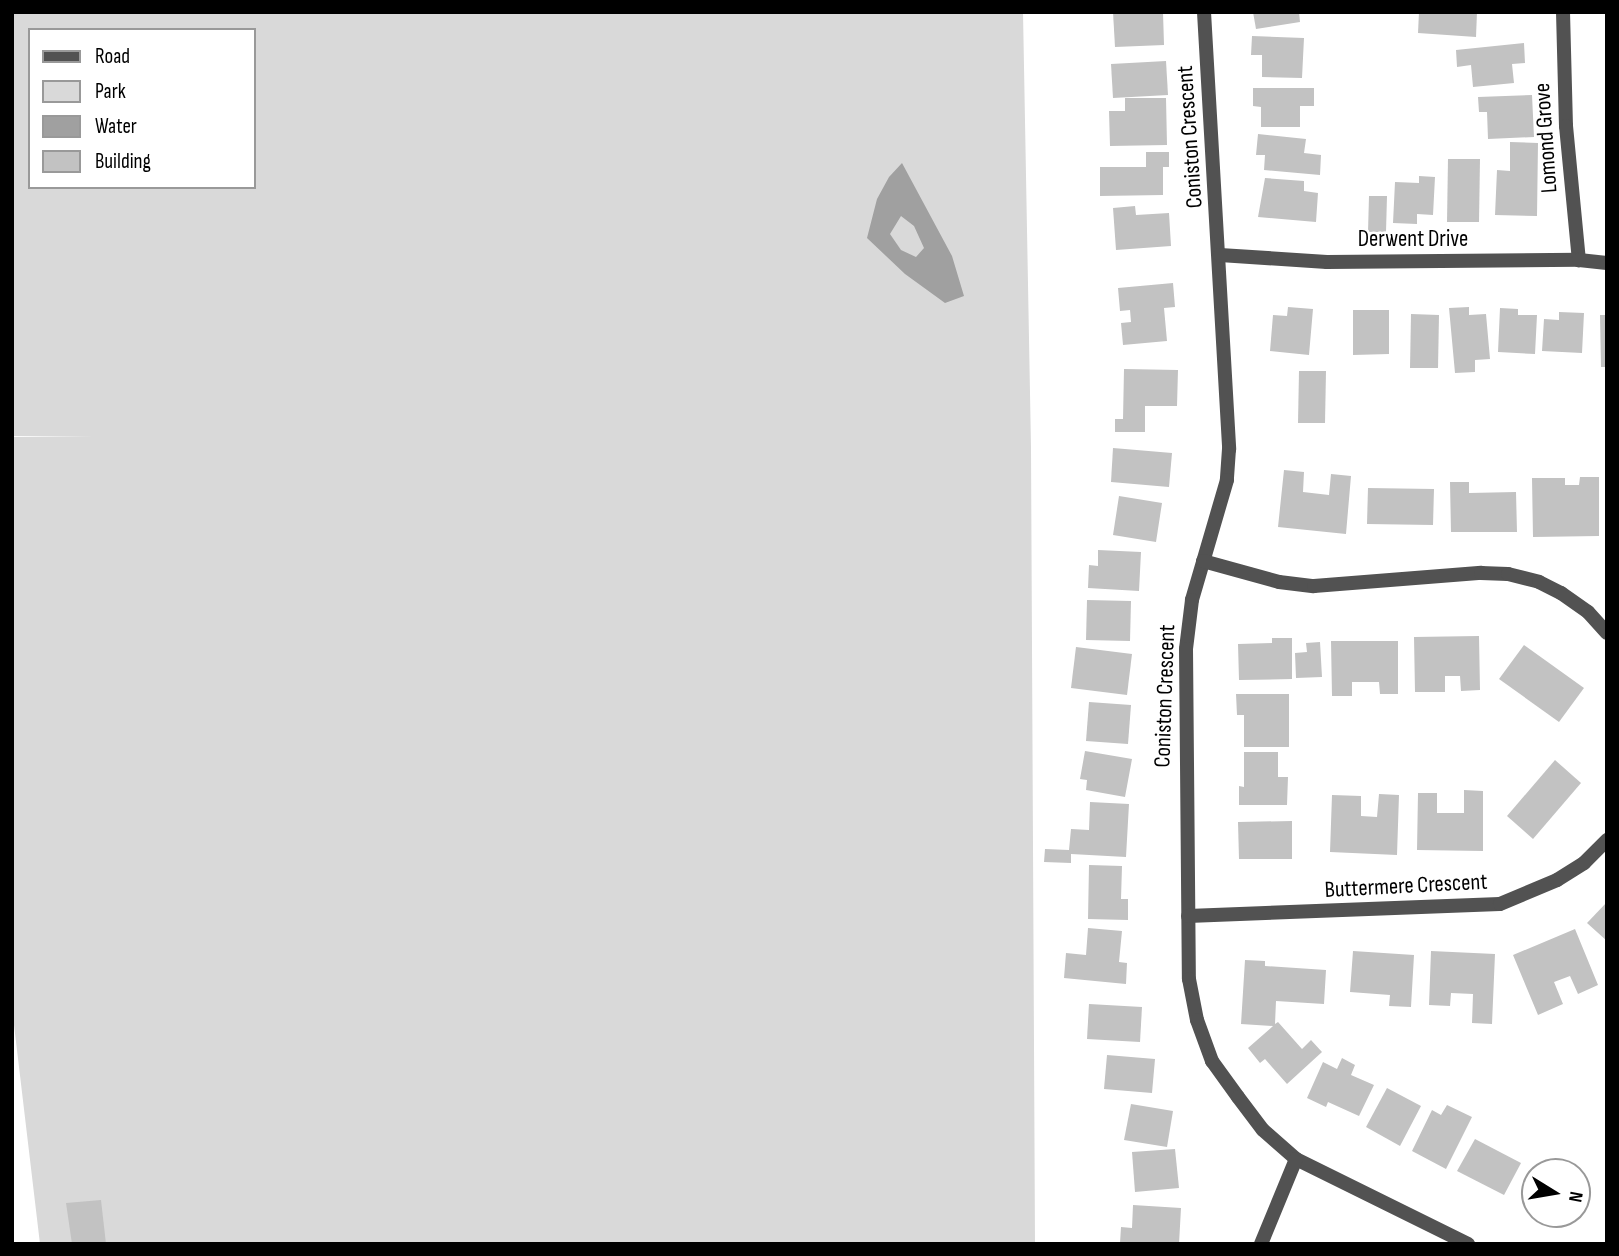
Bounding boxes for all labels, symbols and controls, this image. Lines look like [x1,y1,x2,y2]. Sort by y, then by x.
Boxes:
legend [28,28,256,189]
text: Road [95,44,130,69]
street label: Coniston Crescent [1171,65,1209,209]
text: Park [95,79,126,104]
street label: Lomond Grove [1528,82,1564,194]
text: Water [95,114,137,139]
text: Building [95,149,151,174]
street label: Derwent Drive [1358,225,1468,253]
street label: Coniston Crescent [1149,624,1181,768]
street label: Buttermere Crescent [1324,868,1488,904]
north arrow [1521,1158,1591,1228]
text: N [1563,1190,1587,1204]

